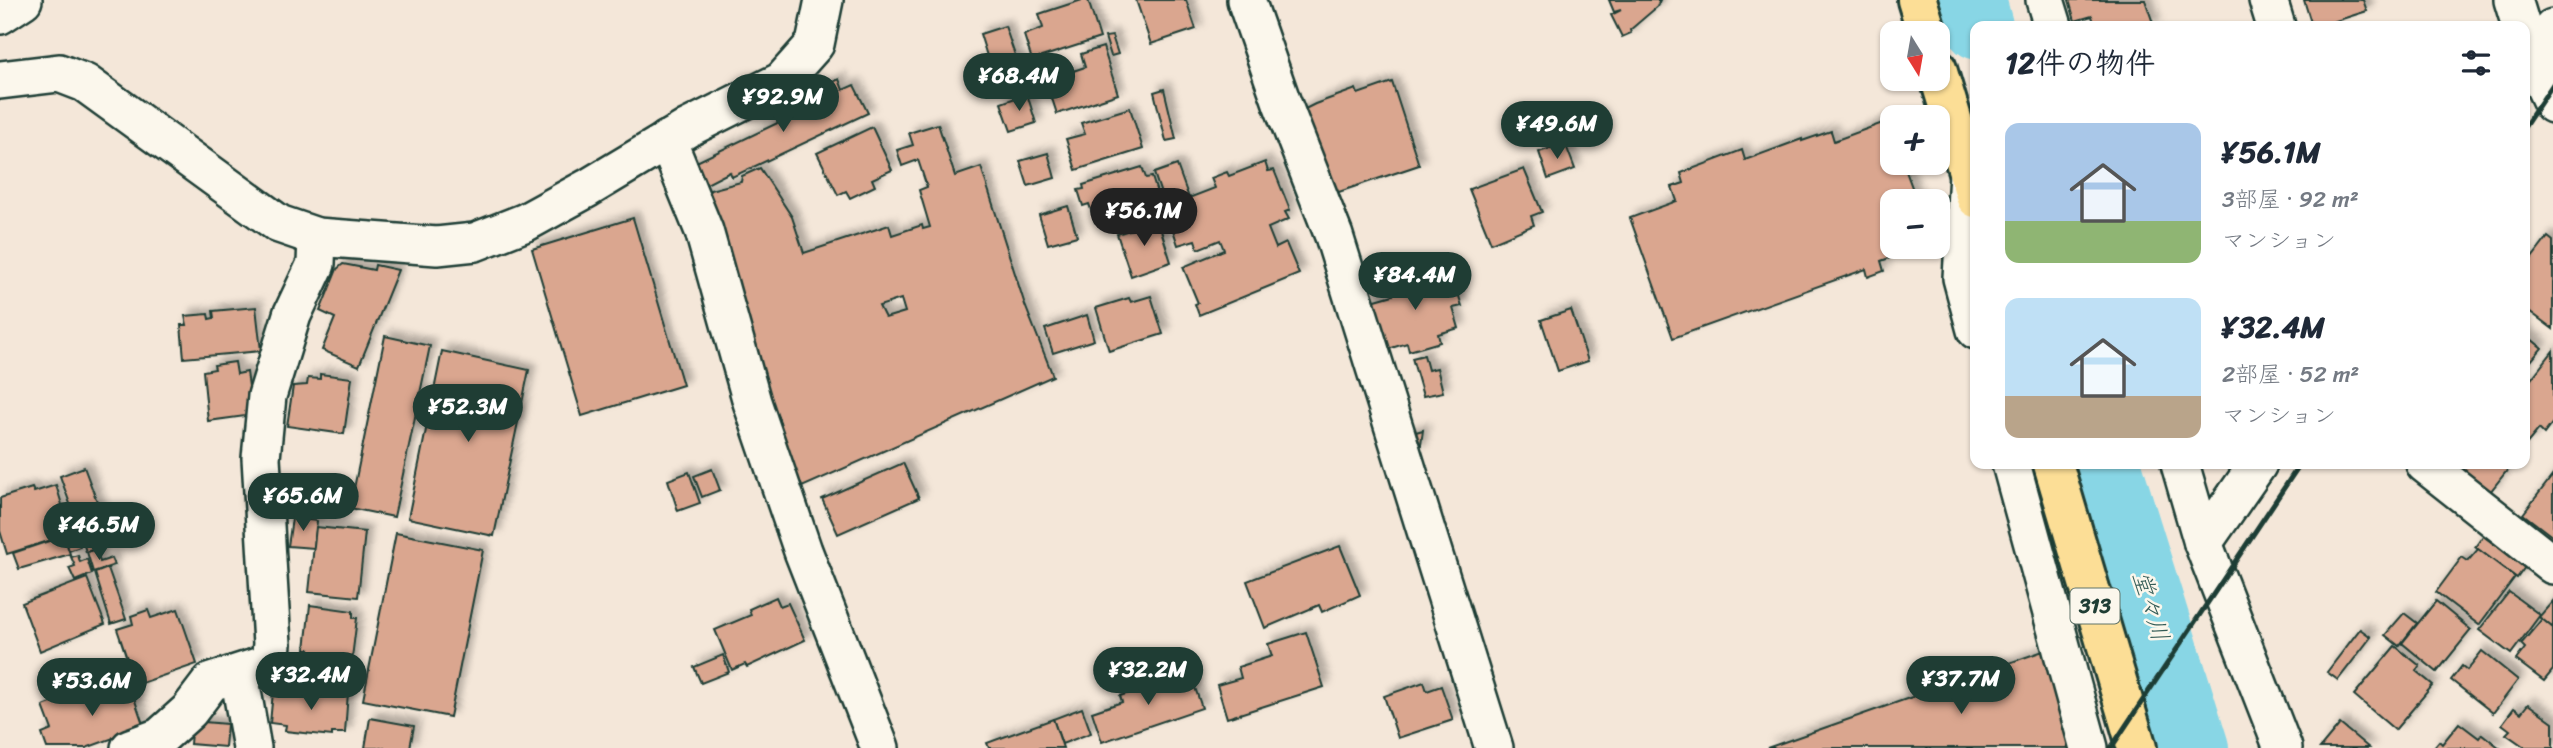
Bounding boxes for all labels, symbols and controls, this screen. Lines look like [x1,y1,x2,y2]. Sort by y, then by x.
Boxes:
north arrow [1880,21,1950,91]
map controls [1880,21,1950,259]
text: 12件の物件 [2005,36,2155,90]
icon: filters [2457,44,2495,82]
pin: ¥68.4M [962,54,1076,113]
text: ¥68.4M [979,55,1059,96]
pin: ¥92.9M [726,74,840,134]
text: ¥92.9M [743,76,823,117]
pin: ¥49.6M [1500,102,1614,161]
text: ¥49.6M [1517,103,1597,144]
button: + [1880,105,1950,175]
text: ¥56.1M [2222,125,2320,179]
icon: home [2061,151,2145,235]
text: 3部屋 · 92 m² [2222,179,2359,220]
pin: ¥56.1M [1087,188,1201,248]
button: − [1880,189,1950,259]
text: ¥56.1M [1106,190,1182,231]
text: マンション [2222,220,2336,261]
pin: ¥84.4M [1358,252,1472,312]
text: ¥84.4M [1374,254,1456,295]
text: ¥32.4M [2222,300,2325,354]
icon: home [2061,326,2145,410]
text: 2部屋 · 52 m² [2222,354,2359,395]
pin: ¥52.3M [411,384,525,444]
text: ¥52.3M [429,386,507,427]
text: マンション [2222,395,2336,436]
pin: ¥65.6M [246,474,360,533]
text: ¥65.6M [264,475,342,516]
pin: ¥46.5M [42,503,156,562]
text: ¥46.5M [59,504,139,545]
water label: 堂々川 [2120,565,2182,647]
road number: 313 [2070,588,2120,624]
pin: ¥32.2M [1091,648,1205,707]
text: ¥32.2M [1109,649,1187,690]
pin: ¥32.4M [254,652,368,712]
text: ¥32.4M [272,654,350,695]
pin: ¥37.7M [1904,656,2018,716]
pin: ¥53.6M [35,658,149,718]
text: ¥37.7M [1922,658,2000,699]
text: ¥53.6M [53,660,131,701]

